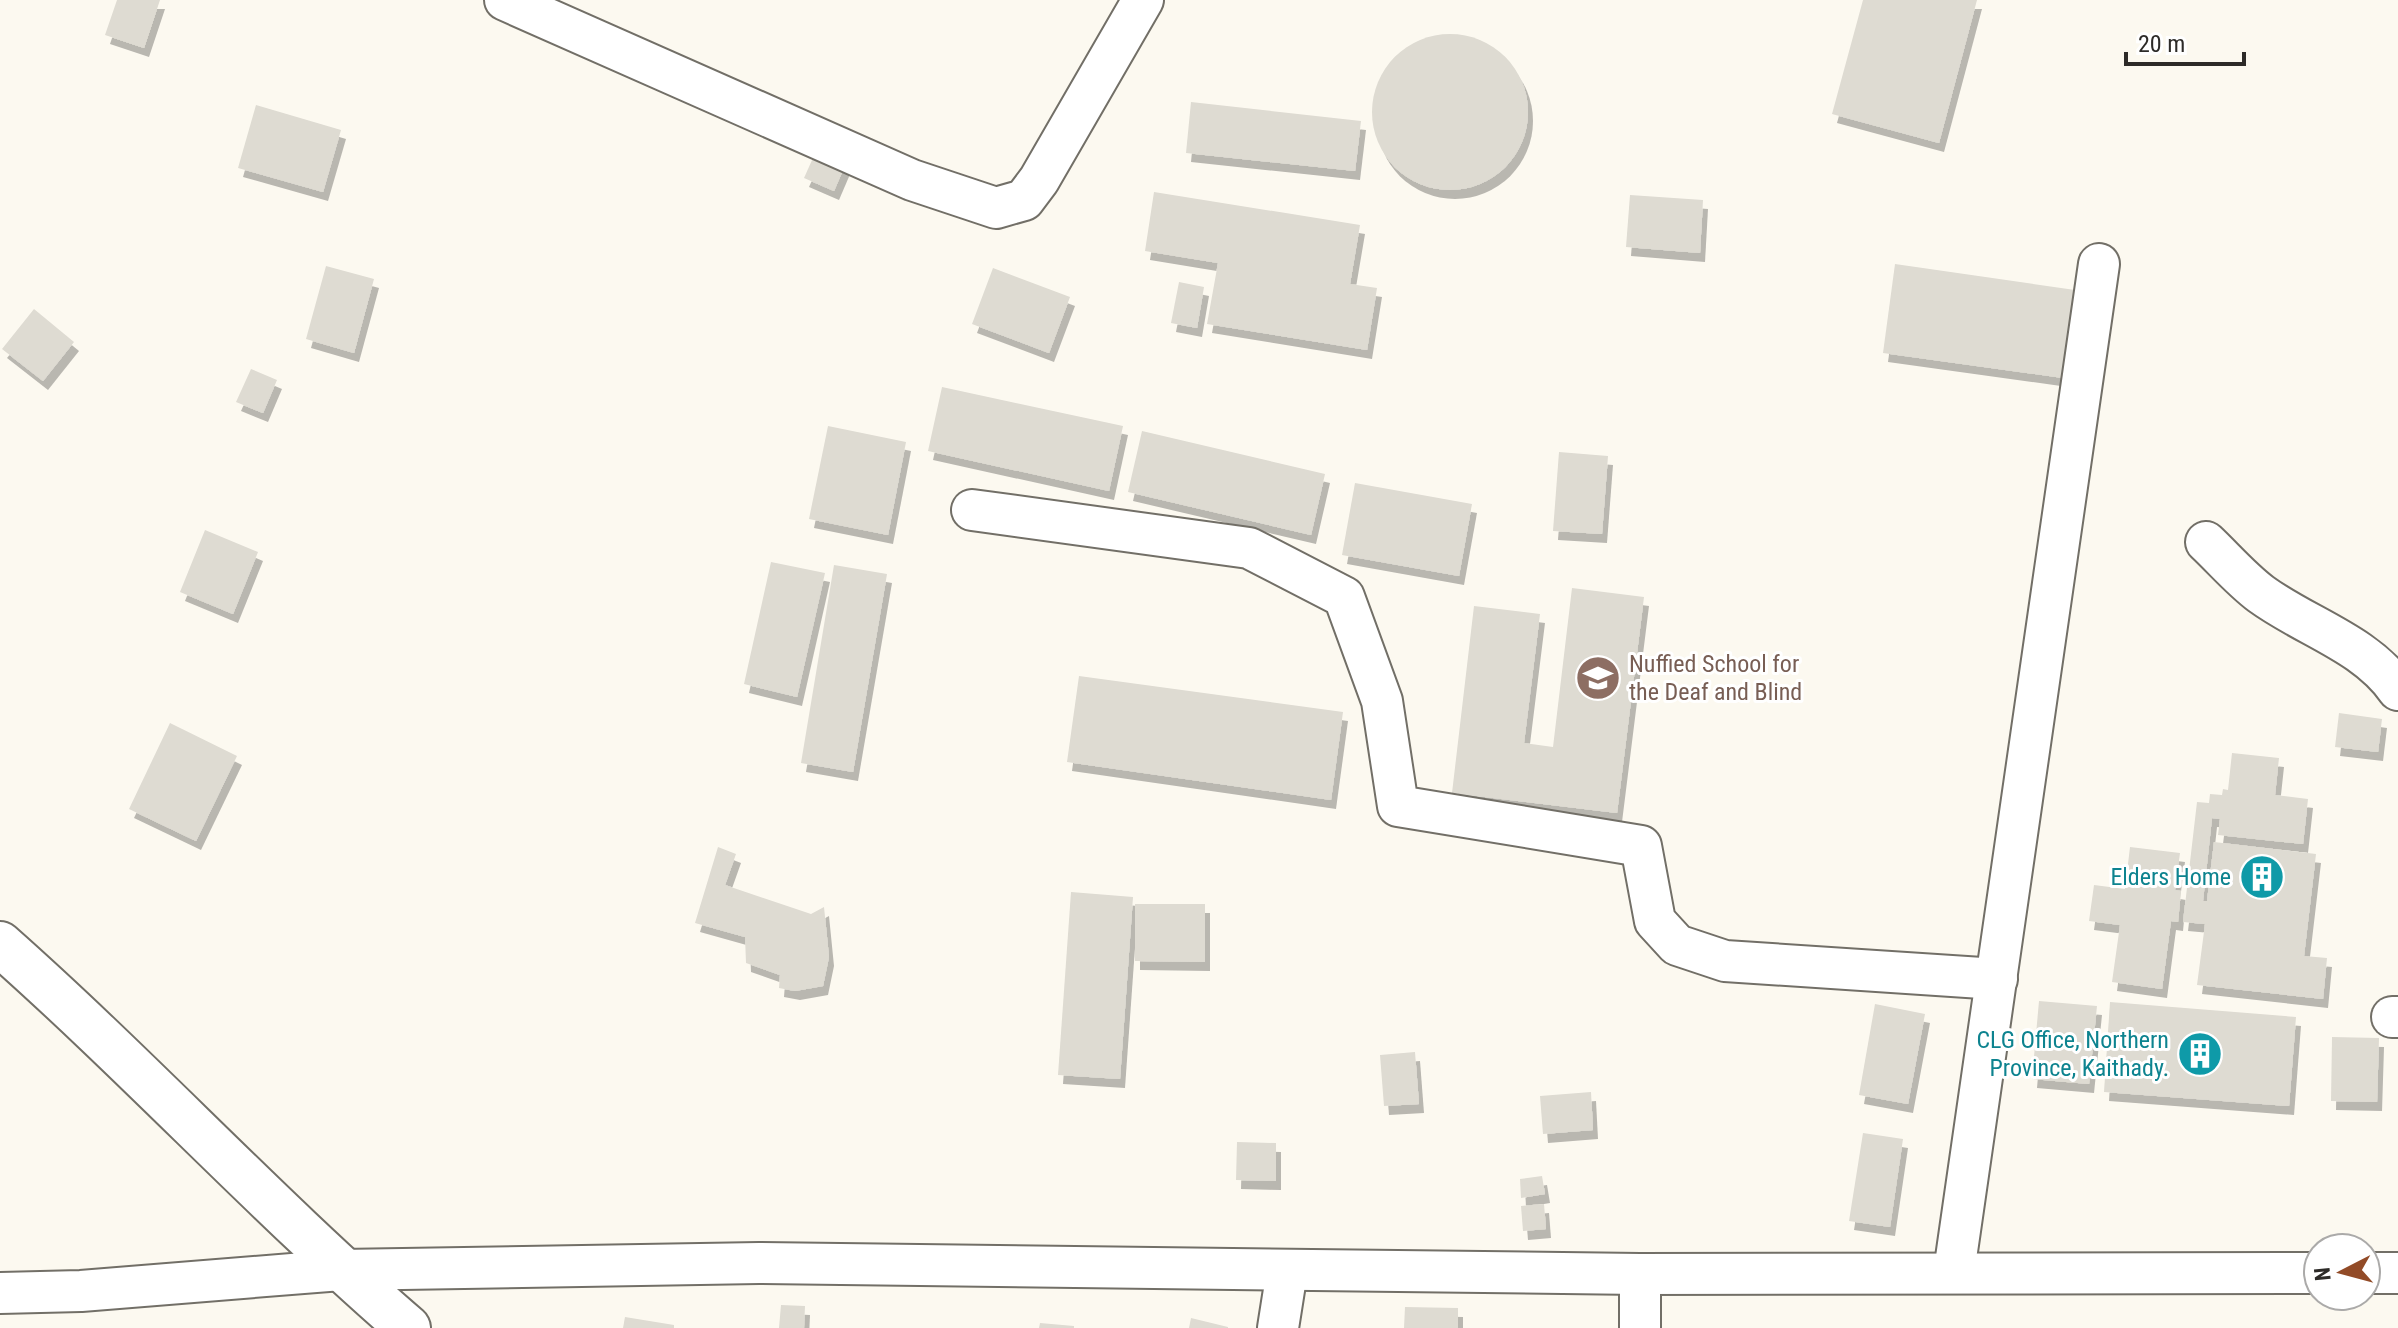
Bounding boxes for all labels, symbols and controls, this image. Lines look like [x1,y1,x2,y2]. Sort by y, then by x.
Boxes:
scale bar [2126,16,2244,66]
text: 20 m [2138,30,2185,58]
place label: Nuffied School for the Deaf and Blind [1629,650,1802,706]
school or university icon: Nuffied School for the Deaf and Blind [1574,654,1622,702]
building icon: Elders Home [2238,853,2286,901]
place label: Elders Home [2110,863,2231,891]
place label: CLG Office, Northern Province, Kaithady. [1976,1026,2169,1082]
building icon: CLG Office, Northern Province, Kaithady. [2176,1030,2224,1078]
north arrow [2302,1232,2382,1312]
text: N [2309,1266,2336,1282]

